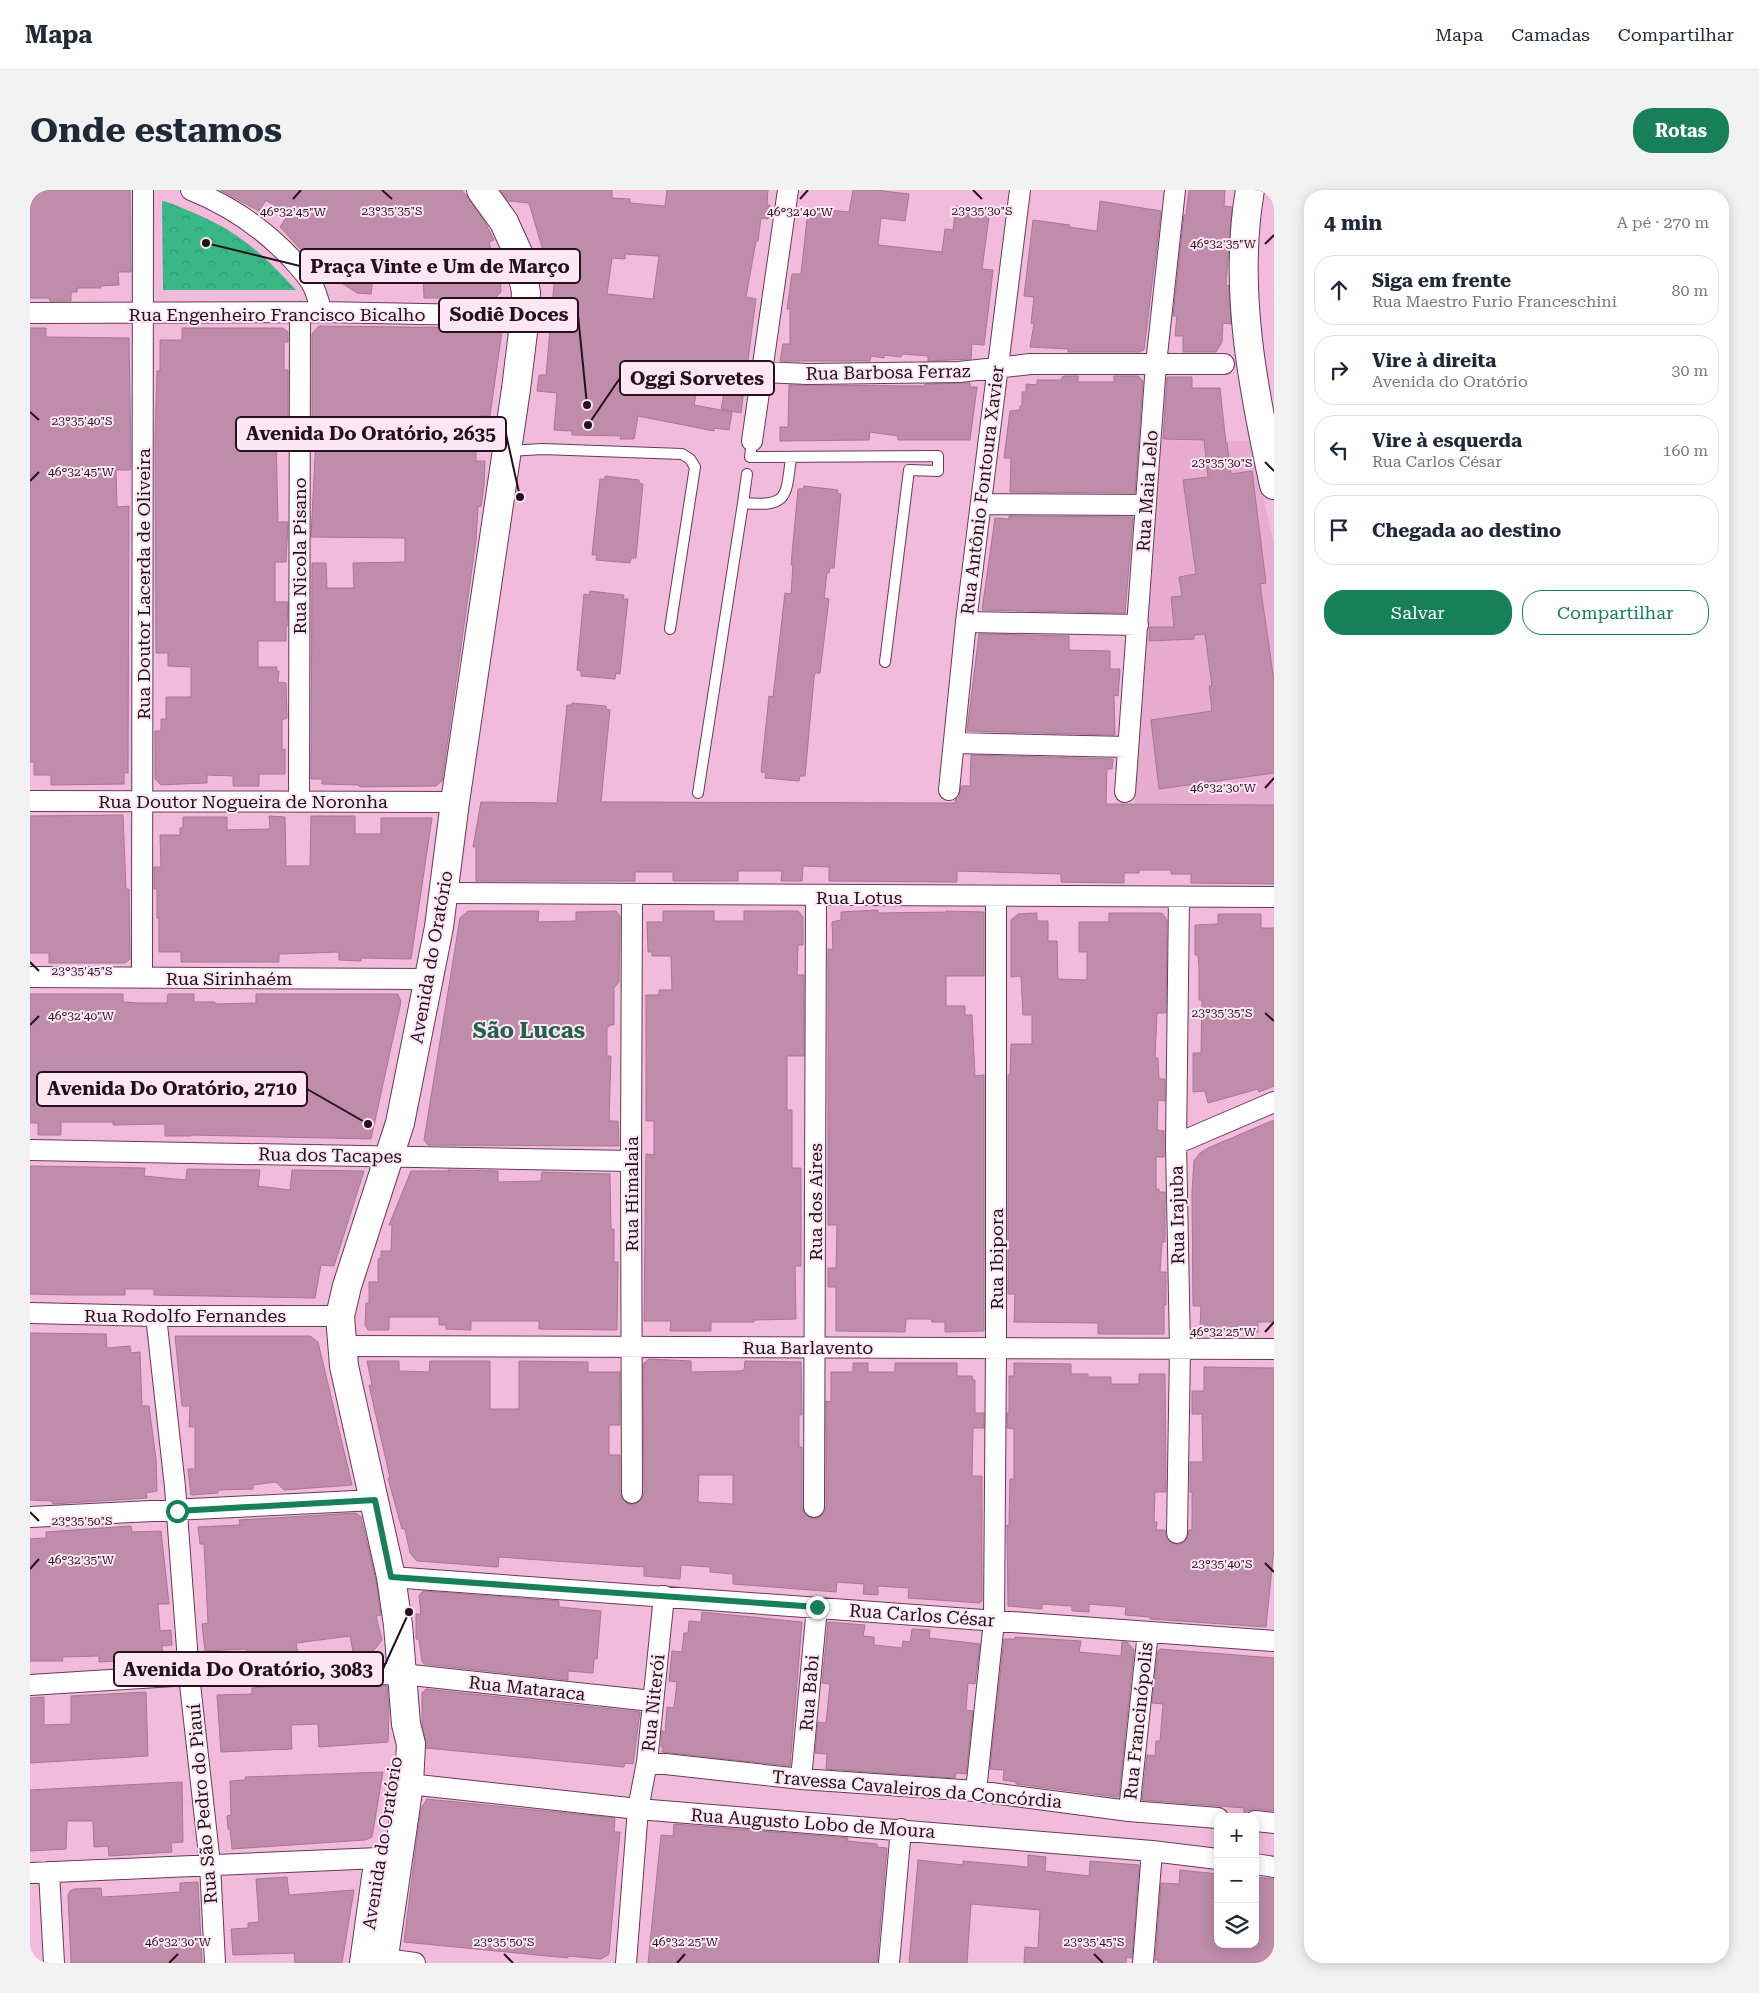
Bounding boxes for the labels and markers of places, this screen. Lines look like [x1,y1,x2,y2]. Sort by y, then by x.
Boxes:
callout: Praça Vinte e Um de Março [300,249,580,283]
callout: Sodiê Doces [439,298,578,332]
callout: Oggi Sorvetes [620,361,774,395]
callout: Avenida Do Oratório, 2635 [236,417,506,451]
callout: Avenida Do Oratório, 2710 [37,1072,307,1106]
callout: Avenida Do Oratório, 3083 [114,1652,383,1686]

